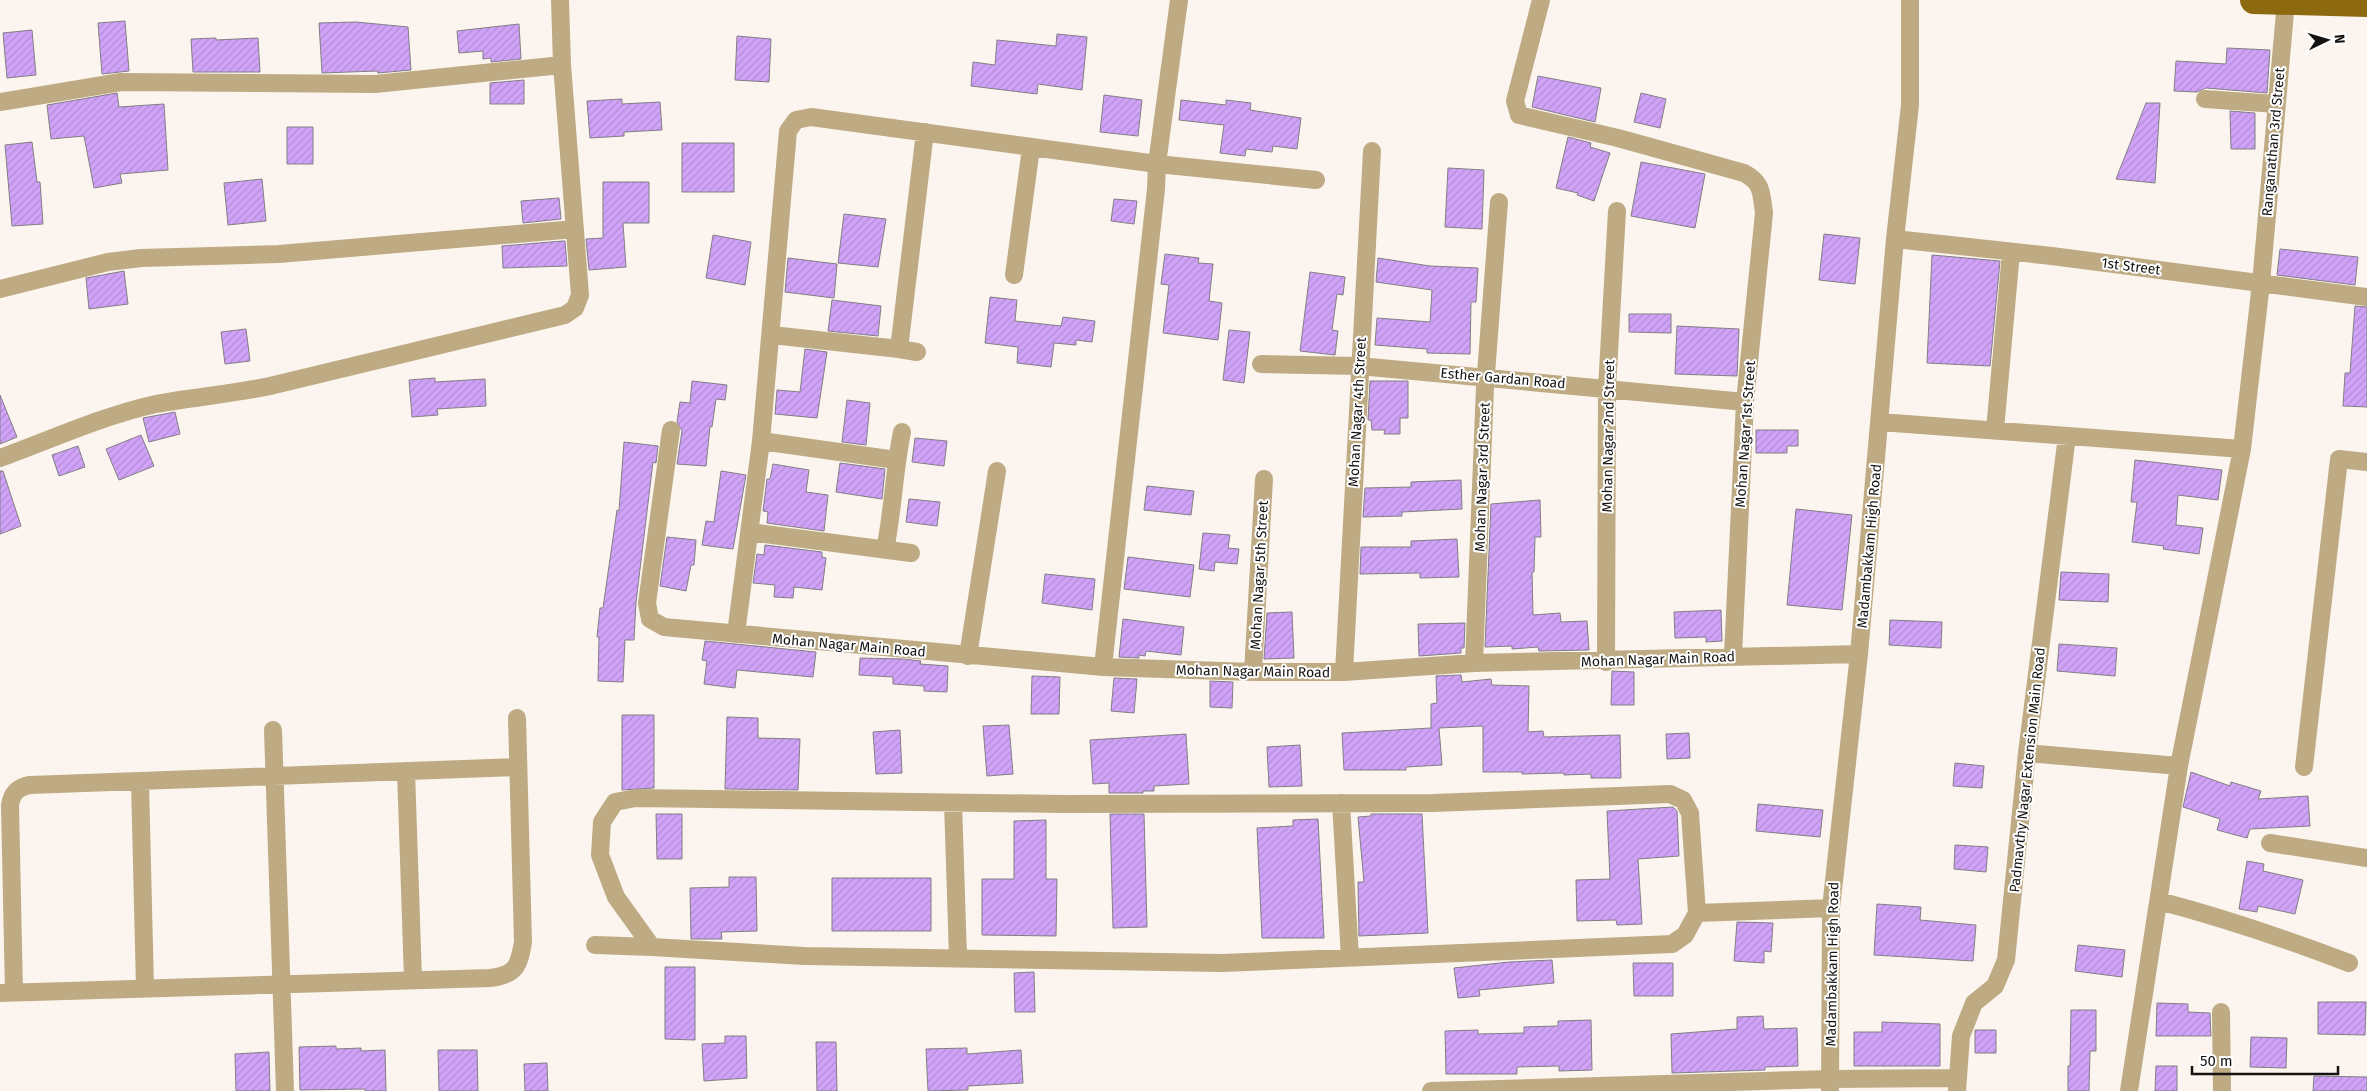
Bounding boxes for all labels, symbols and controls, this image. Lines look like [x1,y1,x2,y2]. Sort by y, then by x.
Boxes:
north arrow [2302,15,2352,65]
text: N [2331,34,2348,44]
street label: Ranganathan 3rd Street [2259,66,2289,217]
street label: 1st Street [2100,254,2162,279]
street label: Mohan Nagar 4th Street [1345,336,1370,487]
street label: Mohan Nagar 2nd Street [1599,359,1618,513]
street label: Mohan Nagar 1st Street [1732,359,1759,508]
street label: Esther Gardan Road [1440,365,1566,392]
street label: Mohan Nagar 3rd Street [1471,401,1494,552]
street label: Madambakkam High Road [1854,463,1885,629]
street label: Mohan Nagar 5th Street [1247,499,1272,650]
street label: Mohan Nagar Main Road [771,630,927,661]
street label: Padmavthy Nagar Extension Main Road [2006,647,2049,893]
street label: Mohan Nagar Main Road [1581,648,1735,671]
street label: Mohan Nagar Main Road [1176,662,1330,681]
street label: Madambakkam High Road [1823,882,1842,1046]
scale bar [2192,1044,2338,1076]
text: 50 m [2200,1052,2233,1070]

